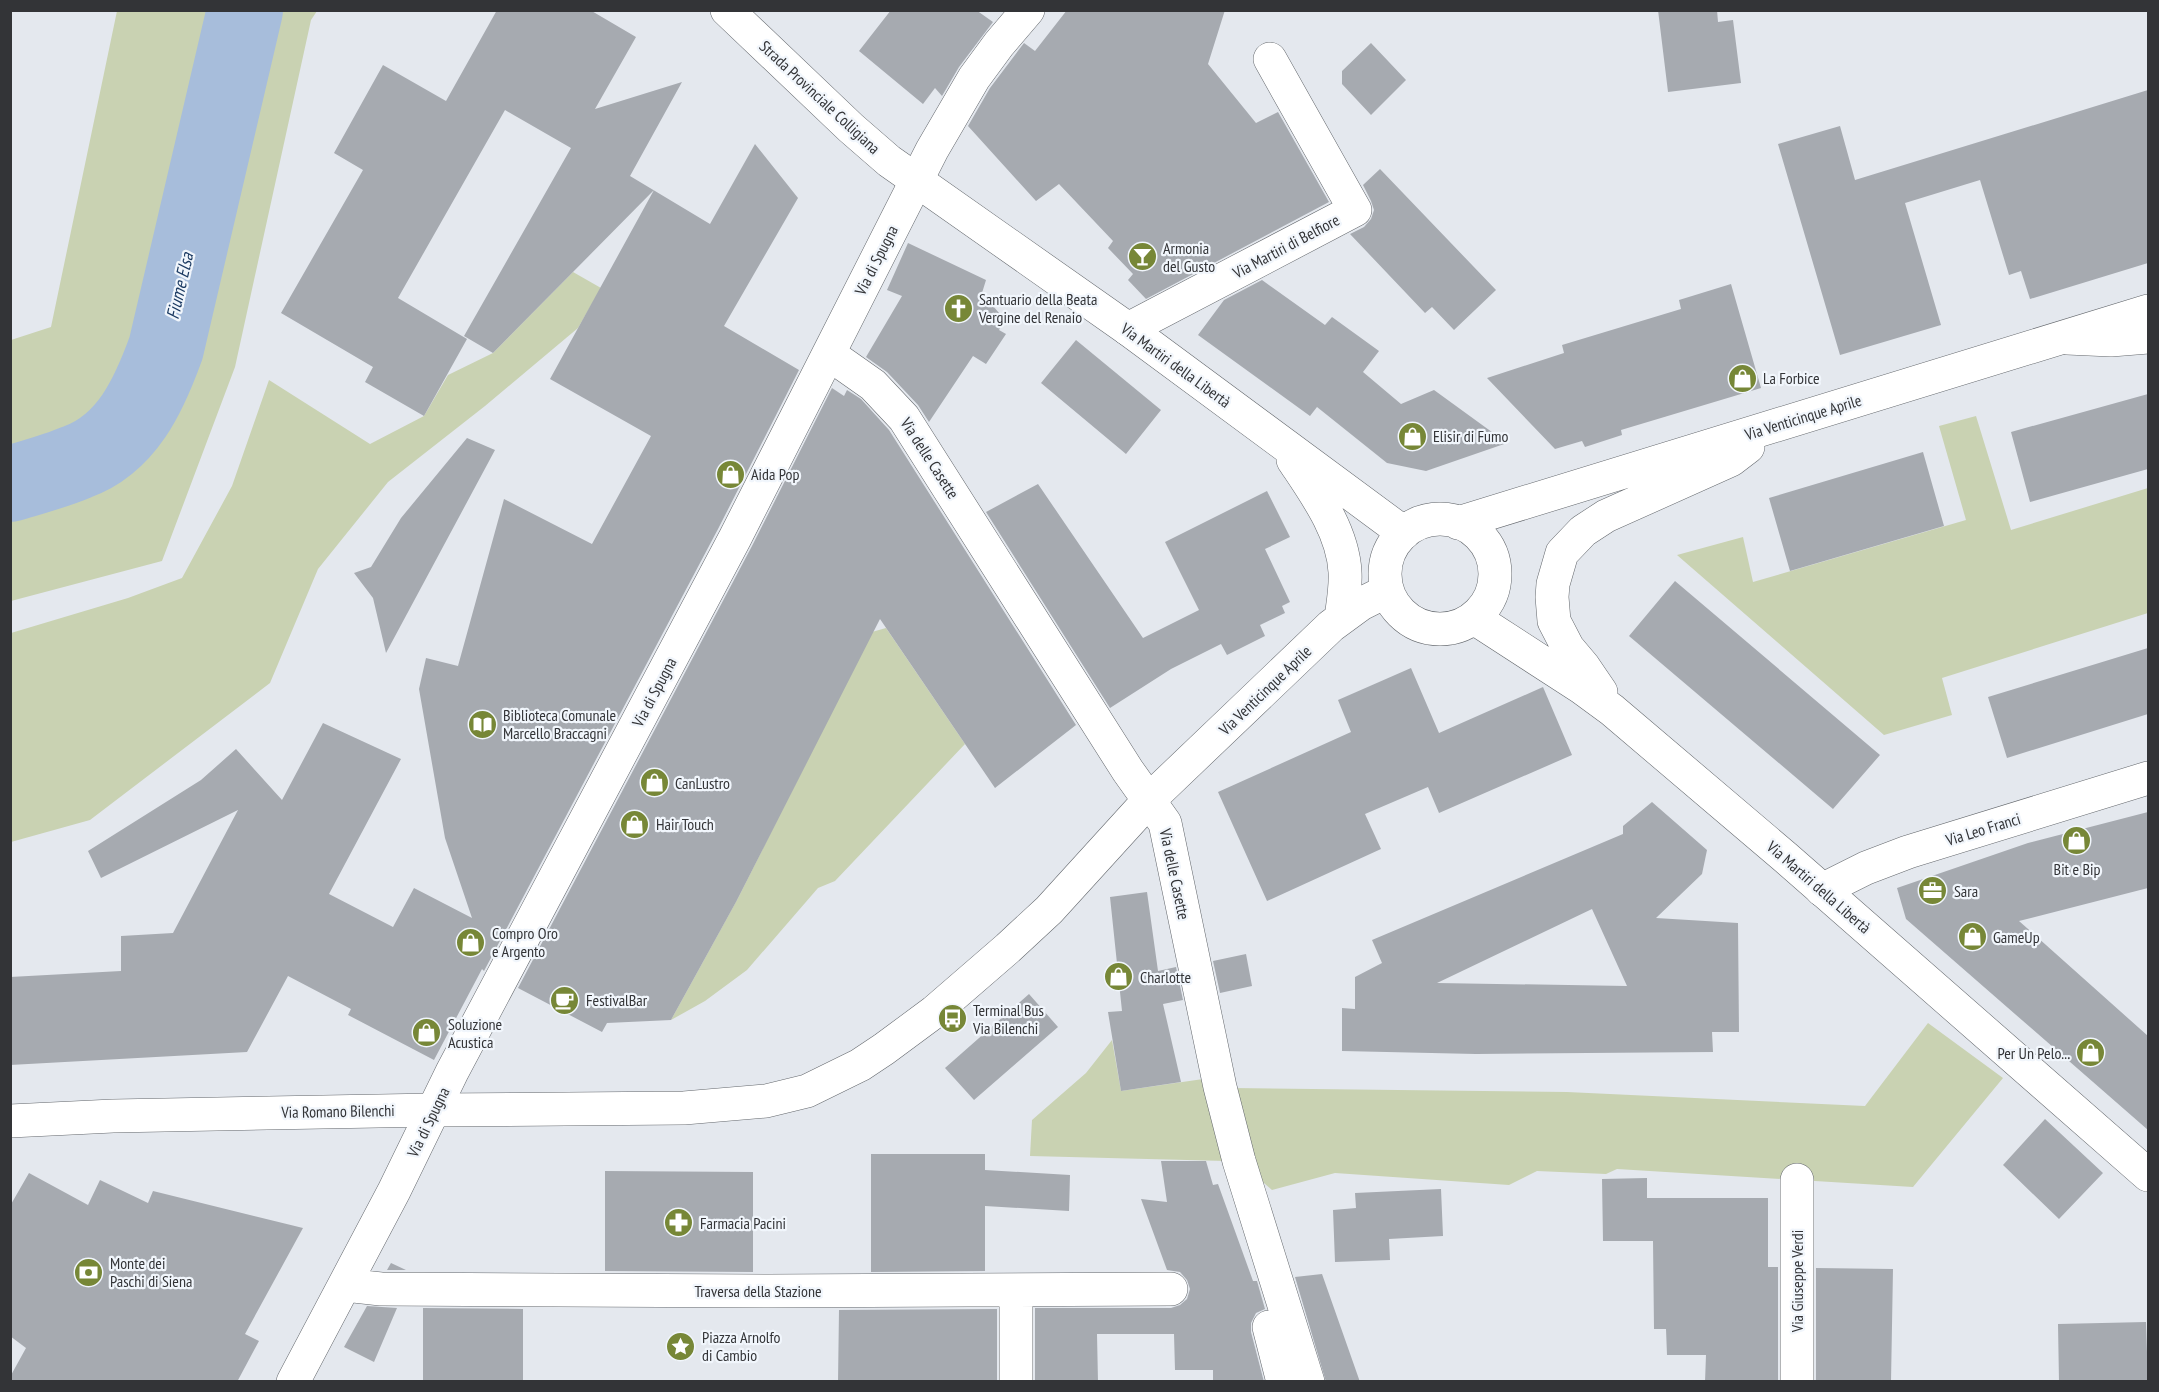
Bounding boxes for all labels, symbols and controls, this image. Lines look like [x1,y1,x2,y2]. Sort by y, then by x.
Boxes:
street label: Strada Provinciale Colligiana [756,36,884,158]
street label: Via Martiri di Belfiore [1228,210,1343,283]
street label: Via di Spugna [849,222,902,299]
place label: Armonia del Gusto [1163,238,1215,276]
bar icon: Armonia del Gusto [1126,241,1158,273]
water label: Fiume Elsa [161,250,198,321]
place label: Santuario della Beata Vergine del Renaio [978,289,1097,327]
church icon: Santuario della Beata Vergine del Renaio [942,292,974,324]
street label: Via Martiri della Libertà [1116,318,1235,412]
shop icon: La Forbice [1726,362,1758,394]
place label: La Forbice [1763,368,1820,388]
street label: Via Venticinque Aprile [1741,390,1864,445]
street label: Via delle Casette [896,413,964,502]
shop icon: Elisir di Fumo [1396,420,1428,452]
place label: Elisir di Fumo [1433,426,1508,446]
shop icon: Aida Pop [714,458,746,490]
place label: Aida Pop [751,464,799,484]
street label: Via Venticinque Aprile [1214,641,1315,740]
street label: Via di Spugna [627,654,681,731]
place label: Biblioteca Comunale Marcello Braccagni [503,705,616,743]
library icon: Biblioteca Comunale Marcello Braccagni [466,708,498,740]
shop icon: CanLustro [638,767,670,799]
place label: CanLustro [675,773,730,793]
shop icon: Hair Touch [619,808,651,840]
street label: Via Leo Franci [1942,808,2023,850]
place label: Hair Touch [656,814,714,834]
shop icon: Bit e Bip [2061,825,2093,857]
street label: Via delle Casette [1155,826,1194,921]
street label: Via Martiri della Libertà [1762,836,1875,938]
place label: Bit e Bip [2054,859,2100,879]
office icon: Sara [1917,875,1949,907]
place label: Sara [1954,881,1978,901]
shop icon: GameUp [1956,921,1988,953]
place label: Compro Oro e Argento [492,923,558,961]
shop icon: Compro Oro e Argento [455,926,487,958]
place label: GameUp [1993,927,2040,947]
shop icon: Charlotte [1103,961,1135,993]
place label: Charlotte [1140,967,1191,987]
cafe icon: FestivalBar [549,984,581,1016]
place label: FestivalBar [586,990,648,1010]
place label: Terminal Bus Via Bilenchi [972,1000,1044,1038]
bus stop icon: Terminal Bus Via Bilenchi [936,1003,968,1035]
place label: Soluzione Acustica [448,1014,502,1052]
shop icon: Soluzione Acustica [411,1017,443,1049]
shop icon: Per Un Pelo... [2075,1037,2107,1069]
place label: Per Un Pelo... [1997,1043,2070,1063]
street label: Via di Spugna [402,1084,454,1161]
street label: Via Romano Bilenchi [280,1100,395,1122]
pharmacy icon: Farmacia Pacini [663,1207,695,1239]
place label: Farmacia Pacini [700,1213,786,1233]
street label: Via Giuseppe Verdi [1787,1230,1807,1333]
place label: Monte dei Paschi di Siena [110,1253,192,1291]
bank icon: Monte dei Paschi di Siena [73,1256,105,1288]
street label: Traversa della Stazione [694,1281,822,1301]
place label: Piazza Arnolfo di Cambio [702,1327,781,1365]
place icon: Piazza Arnolfo di Cambio [665,1330,697,1362]

